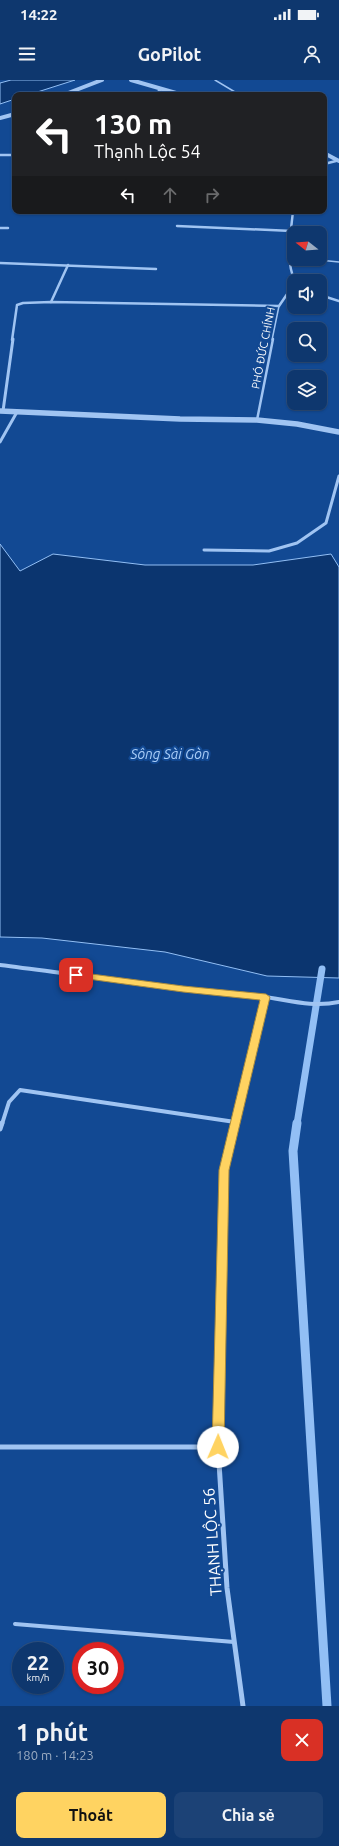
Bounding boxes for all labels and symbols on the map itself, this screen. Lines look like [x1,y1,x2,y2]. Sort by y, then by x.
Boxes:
north arrow [287,226,327,266]
street label: PHÓ ĐỨC CHÍNH [248,306,277,390]
water label: Sông Sài Gòn [129,746,210,762]
pin [59,958,93,992]
position arrow [197,1426,239,1468]
street label: THẠNH LỘC 56 [199,1487,225,1597]
speed limit sign: 30 [72,1642,124,1694]

